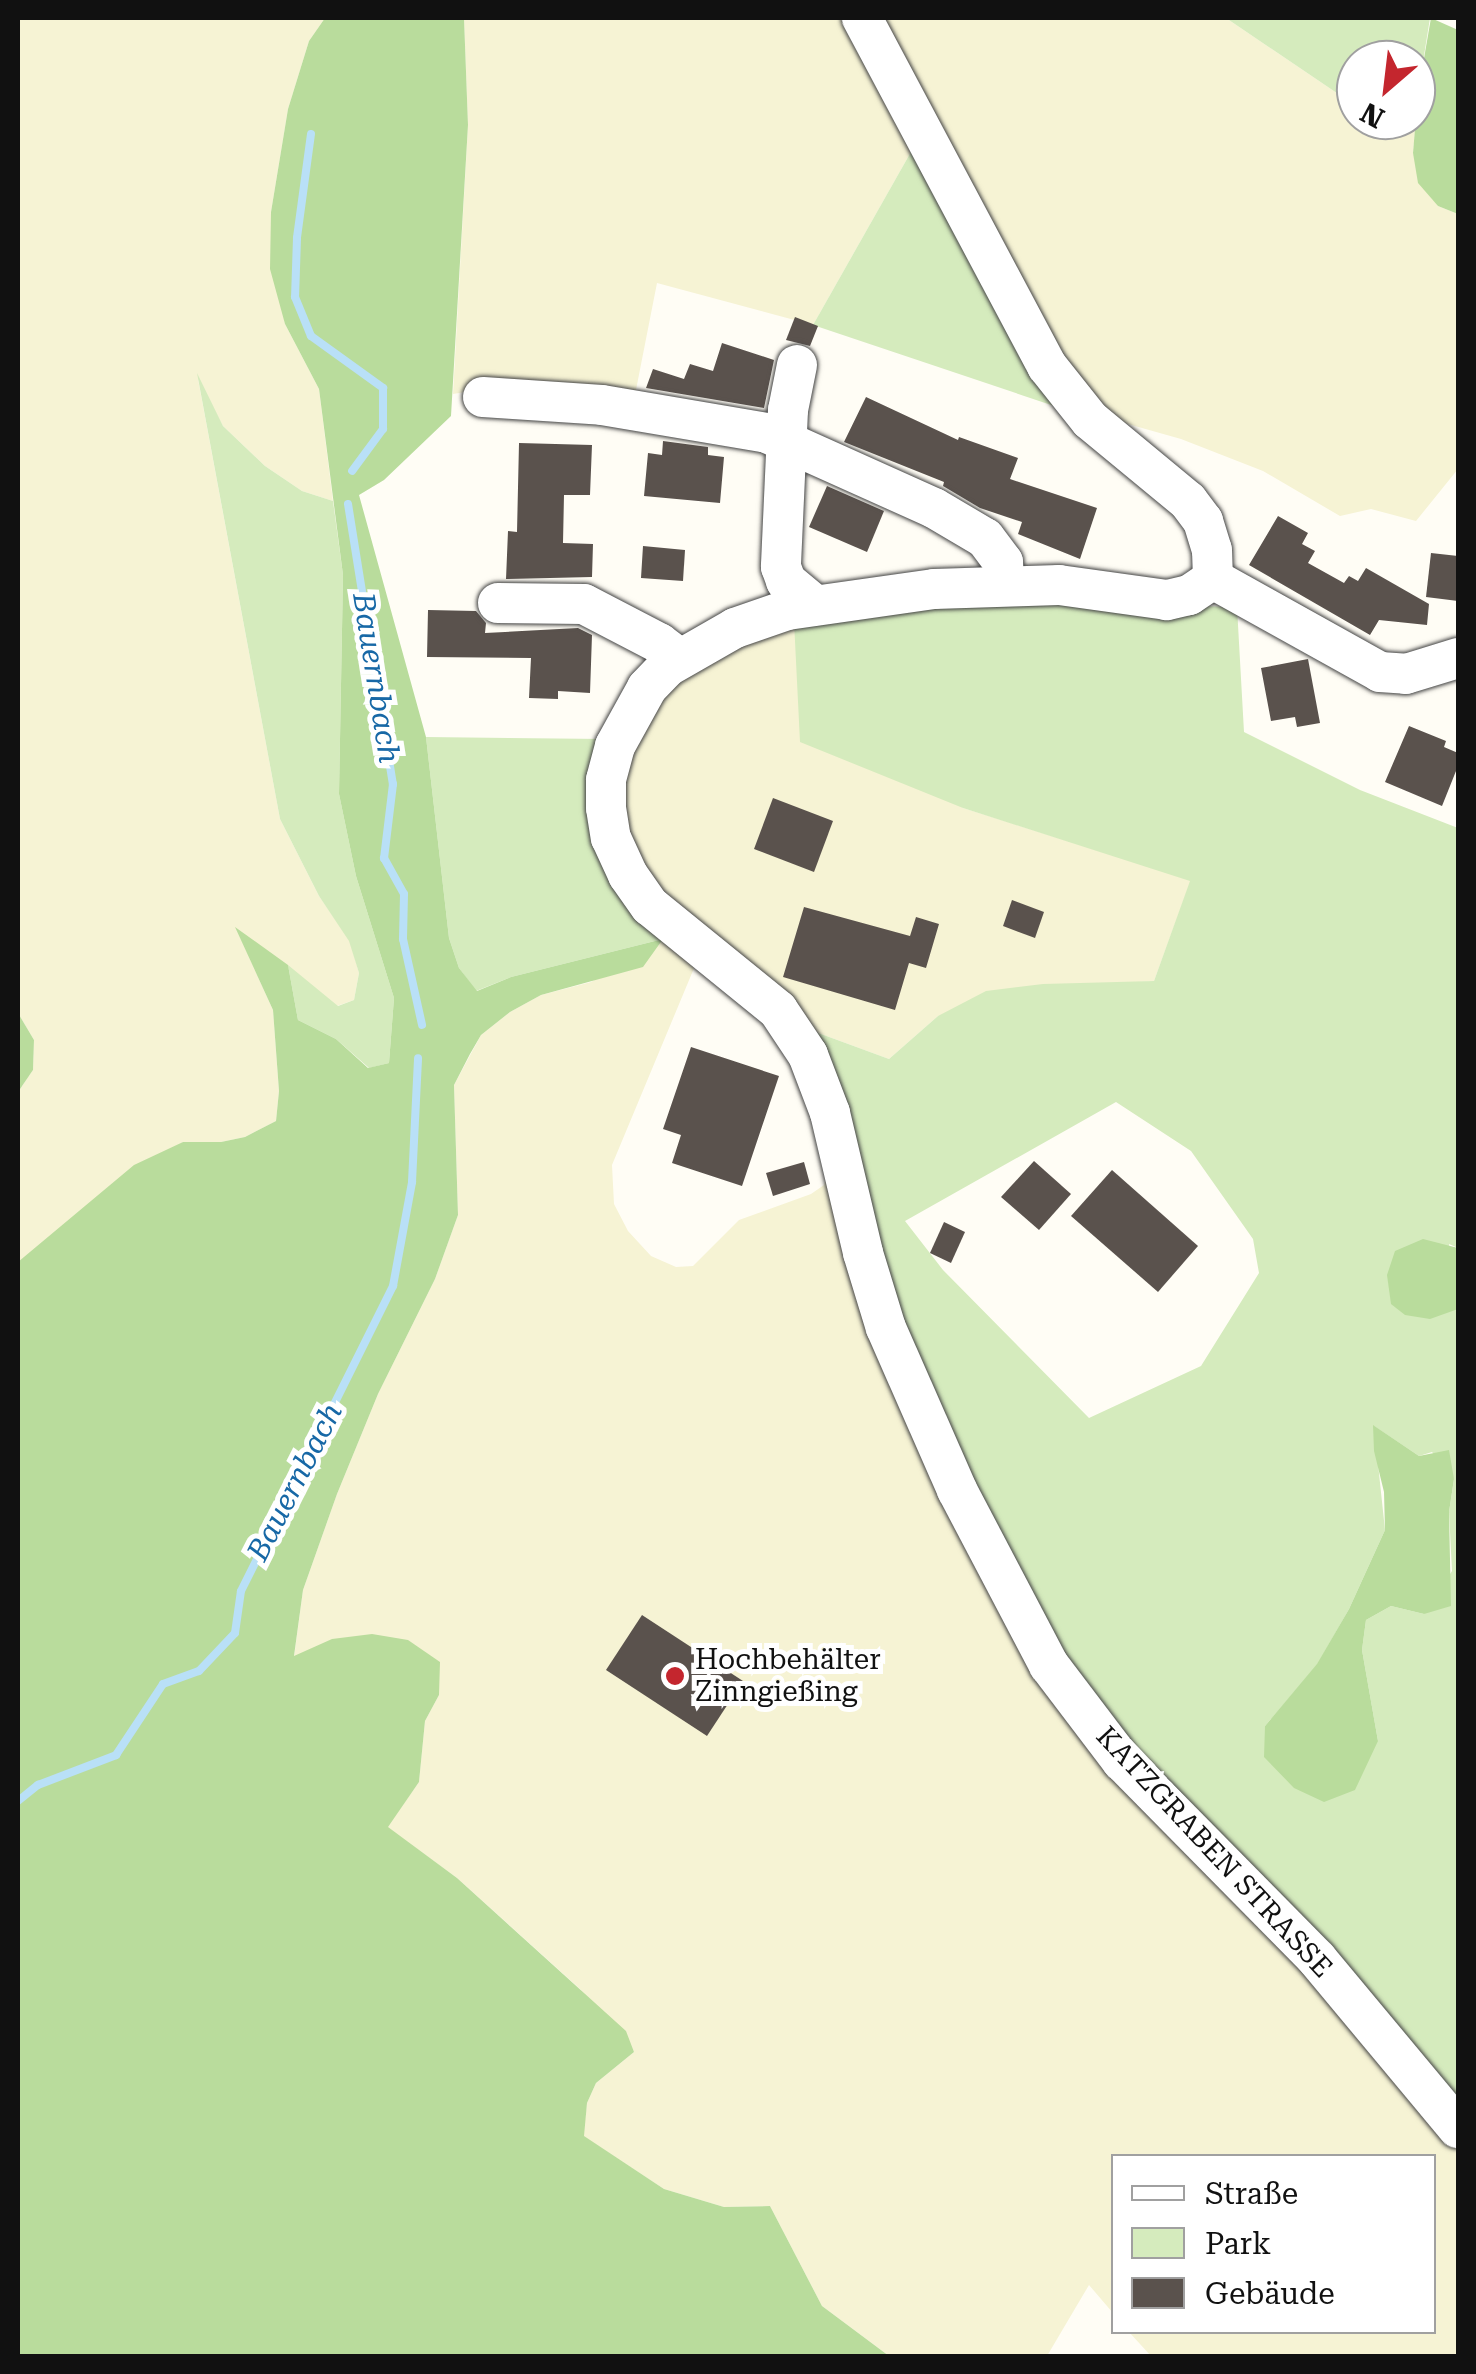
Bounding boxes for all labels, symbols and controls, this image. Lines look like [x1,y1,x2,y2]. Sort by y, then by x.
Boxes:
north arrow [1336,40,1436,140]
text: N [1355,96,1390,135]
water label: Bauernbach [345,590,407,766]
water label: Bauernbach [240,1397,350,1567]
place label: Hochbehälter Zinngießing [695,1643,881,1709]
marker: Hochbehälter Zinngießing [664,1665,686,1687]
street label: KATZGRABEN STRASSE [1089,1720,1339,1984]
legend [1111,2154,1436,2334]
text: Straße [1205,2176,1298,2211]
text: Park [1205,2226,1271,2261]
text: Gebäude [1205,2276,1335,2311]

